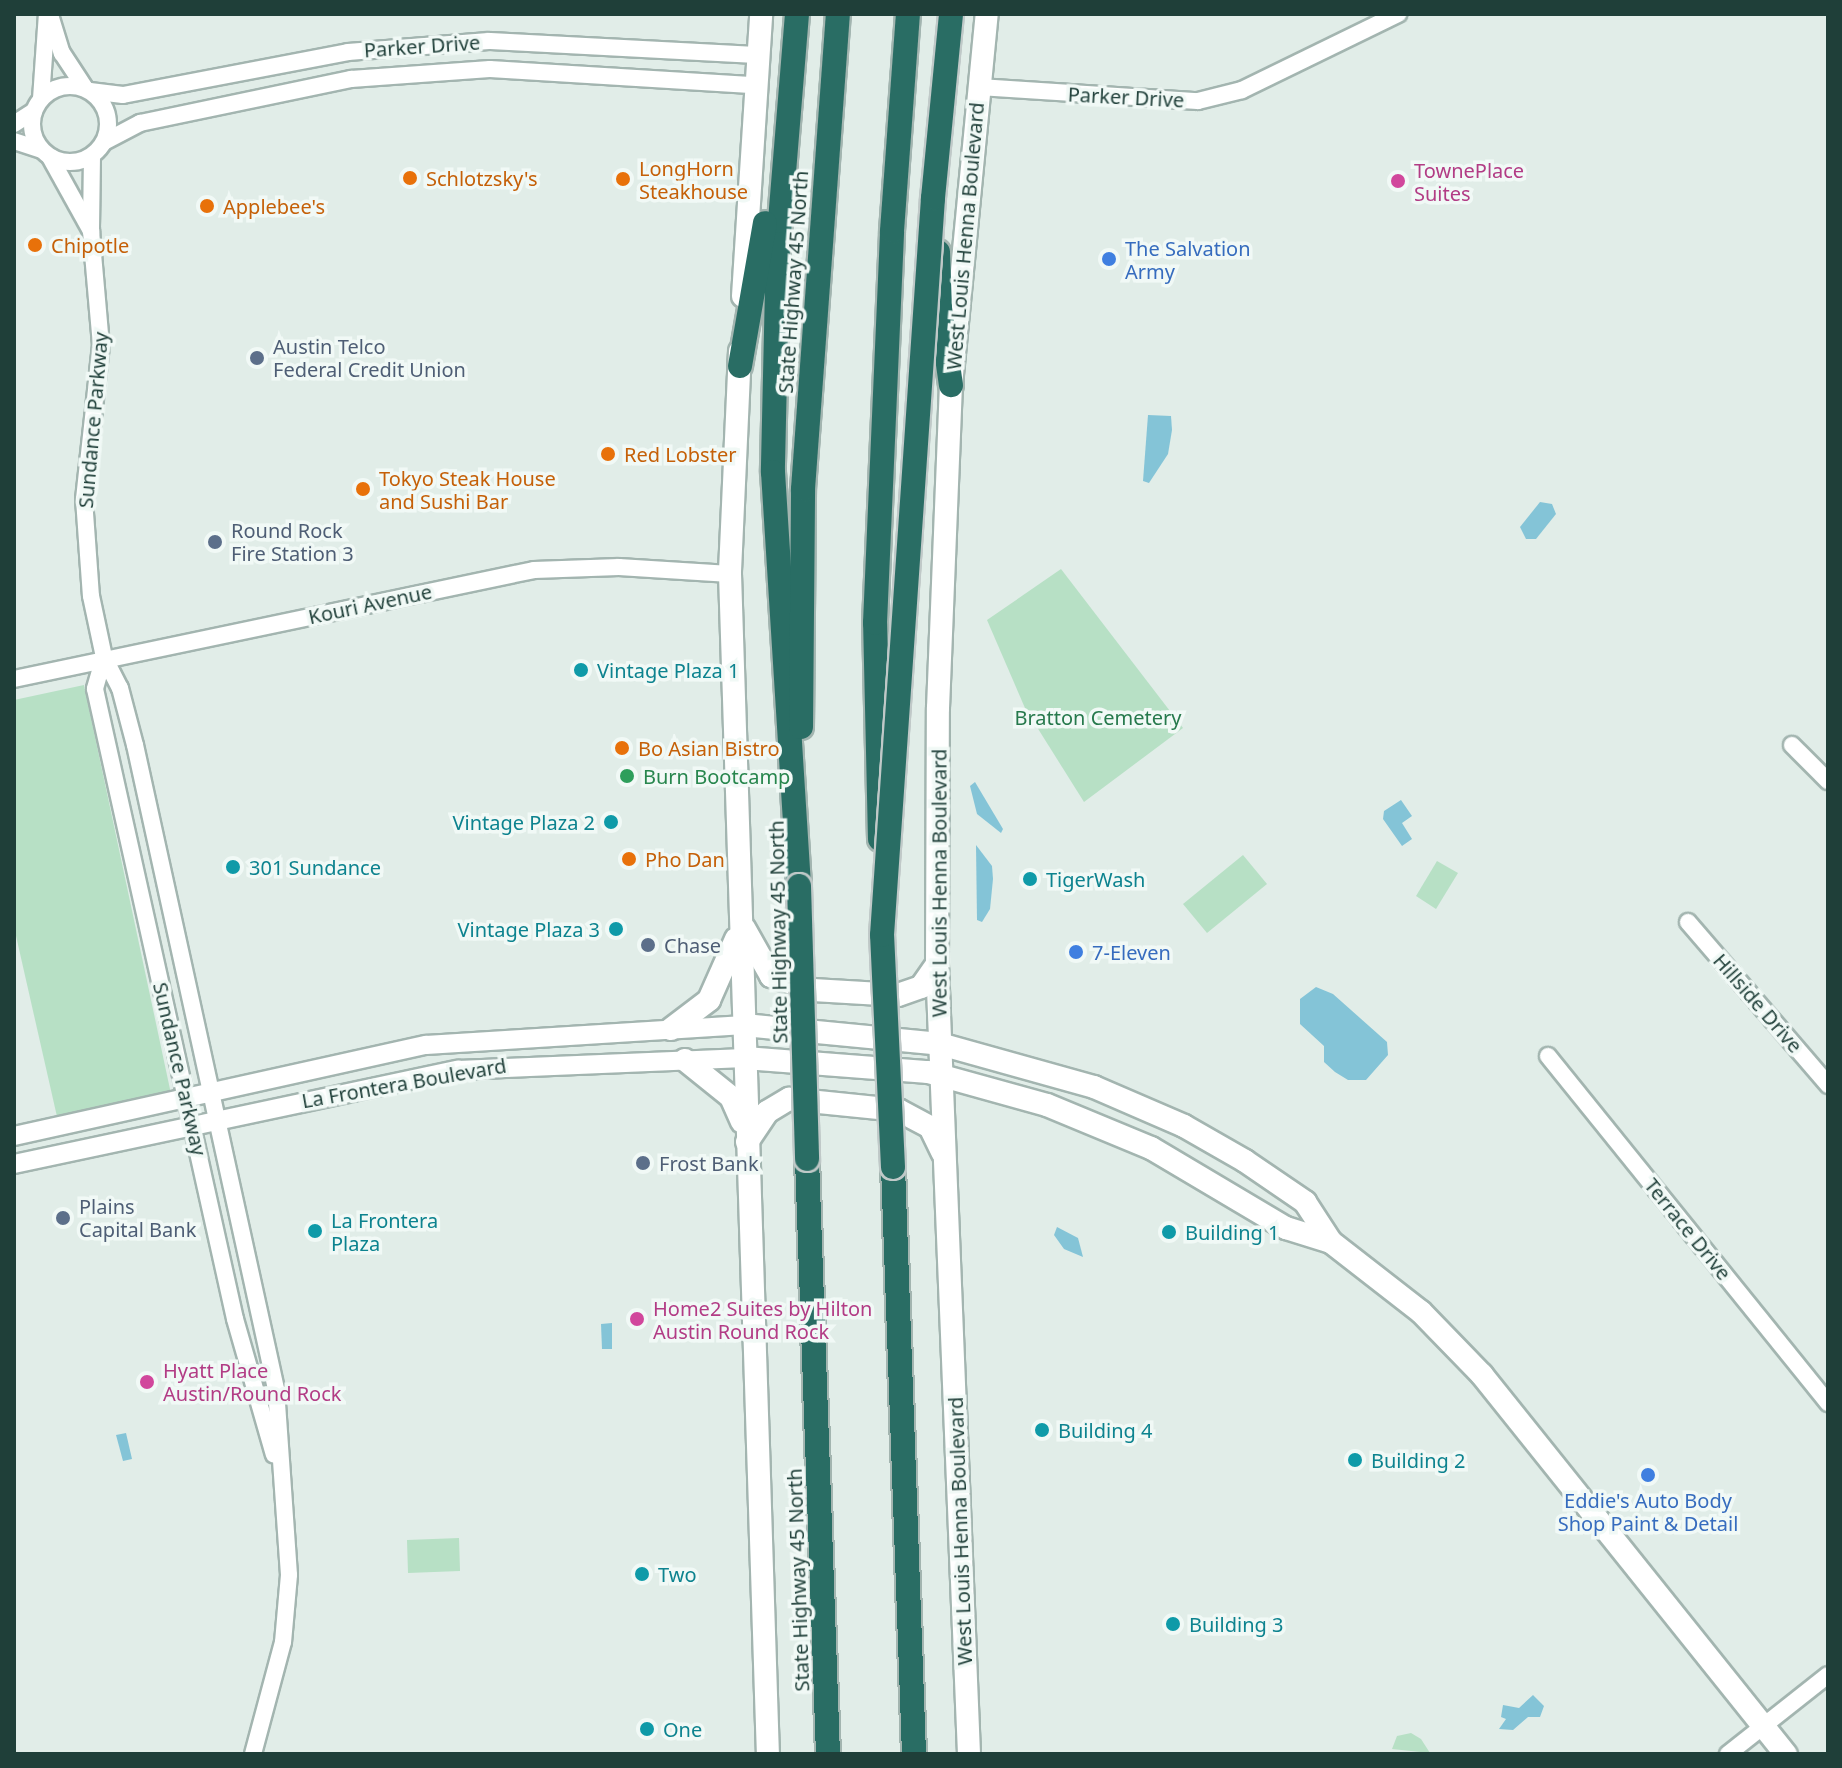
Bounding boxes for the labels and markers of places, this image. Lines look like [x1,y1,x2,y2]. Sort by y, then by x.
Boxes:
place label: LongHorn Steakhouse [639,156,748,203]
place label: TownePlace Suites [1414,158,1524,205]
place label: Schlotzsky's [426,166,538,190]
marker: Schlotzsky's [401,169,419,187]
marker: LongHorn Steakhouse [614,170,632,188]
marker: TownePlace Suites [1389,172,1407,190]
place label: Applebee's [223,194,325,218]
marker: Applebee's [198,197,216,215]
place label: Chipotle [51,233,129,257]
marker: Chipotle [26,236,44,254]
place label: The Salvation Army [1125,236,1251,283]
marker: The Salvation Army [1100,250,1118,268]
place label: Austin Telco Federal Credit Union [273,334,466,381]
marker: Austin Telco Federal Credit Union [248,349,266,367]
place label: Red Lobster [624,442,736,466]
marker: Red Lobster [599,445,617,463]
place label: Tokyo Steak House and Sushi Bar [379,466,556,513]
marker: Tokyo Steak House and Sushi Bar [354,480,372,498]
place label: Round Rock Fire Station 3 [231,518,354,565]
marker: Round Rock Fire Station 3 [206,533,224,551]
place label: Vintage Plaza 1 [597,658,739,682]
marker: Vintage Plaza 1 [572,661,590,679]
place label: Bo Asian Bistro [638,736,780,760]
marker: Bo Asian Bistro [613,739,631,757]
place label: Burn Bootcamp [643,764,790,788]
marker: Burn Bootcamp [618,767,636,785]
place label: Vintage Plaza 2 [453,810,595,834]
marker: Vintage Plaza 2 [602,813,620,831]
place label: Pho Dan [645,847,725,871]
marker: Pho Dan [620,850,638,868]
place label: 301 Sundance [249,855,381,879]
marker: 301 Sundance [224,858,242,876]
place label: TigerWash [1046,867,1145,891]
marker: TigerWash [1021,870,1039,888]
place label: Vintage Plaza 3 [458,917,600,941]
marker: Vintage Plaza 3 [607,920,625,938]
place label: Chase [664,933,721,957]
marker: Chase [639,936,657,954]
place label: 7-Eleven [1092,940,1171,964]
marker: 7-Eleven [1067,943,1085,961]
place label: Frost Bank [659,1151,759,1175]
marker: Frost Bank [634,1154,652,1172]
place label: Plains Capital Bank [79,1194,196,1241]
place label: La Frontera Plaza [331,1208,438,1255]
marker: Plains Capital Bank [54,1209,72,1227]
place label: Building 1 [1185,1220,1279,1244]
marker: La Frontera Plaza [306,1222,324,1240]
marker: Building 1 [1160,1223,1178,1241]
place label: Home2 Suites by Hilton Austin Round Rock [653,1296,872,1343]
marker: Home2 Suites by Hilton Austin Round Rock [628,1310,646,1328]
place label: Hyatt Place Austin/Round Rock [163,1358,341,1405]
marker: Hyatt Place Austin/Round Rock [138,1373,156,1391]
place label: Building 4 [1058,1418,1152,1442]
marker: Building 4 [1033,1421,1051,1439]
place label: Building 2 [1371,1448,1465,1472]
marker: Building 2 [1346,1451,1364,1469]
marker: Eddie's Auto Body Shop Paint & Detail [1639,1466,1657,1484]
place label: Eddie's Auto Body Shop Paint & Detail [1558,1488,1738,1535]
place label: Two [658,1562,697,1586]
marker: Two [633,1565,651,1583]
place label: Building 3 [1189,1612,1283,1636]
marker: Building 3 [1164,1615,1182,1633]
place label: One [663,1717,702,1741]
marker: One [638,1720,656,1738]

